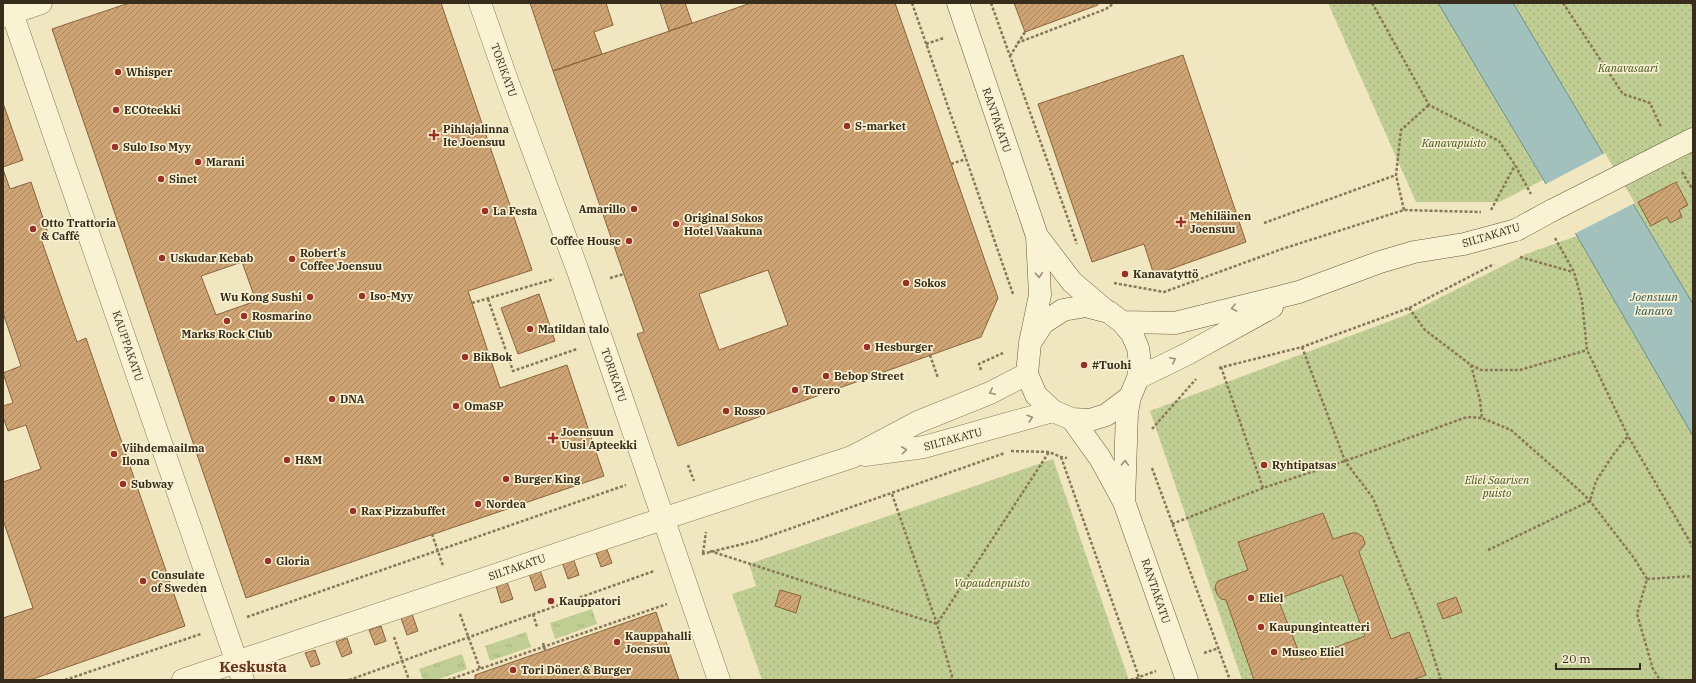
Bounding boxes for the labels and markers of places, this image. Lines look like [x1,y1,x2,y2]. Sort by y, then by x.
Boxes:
place label: Whisper [126,65,173,79]
marker: Whisper [113,67,123,77]
place label: ECOteekki [124,103,181,117]
marker: ECOteekki [111,105,121,115]
place label: S-market [855,119,906,133]
marker: S-market [842,121,852,131]
place label: Pihlajalinna Ite Joensuu [443,122,509,149]
marker: Pihlajalinna Ite Joensuu [428,129,440,141]
place label: Sulo Iso Myy [123,140,192,154]
marker: Sulo Iso Myy [110,142,120,152]
place label: Marani [206,155,245,169]
marker: Marani [193,157,203,167]
place label: Sinet [169,172,197,186]
marker: Sinet [156,174,166,184]
place label: Amarillo [579,202,626,216]
place label: La Festa [493,204,537,218]
marker: Amarillo [629,204,639,214]
marker: La Festa [480,206,490,216]
place label: Mehiläinen Joensuu [1190,209,1251,236]
place label: Original Sokos Hotel Vaakuna [684,211,764,238]
place label: Otto Trattoria & Caffé [41,216,116,243]
marker: Mehiläinen Joensuu [1175,216,1187,228]
marker: Original Sokos Hotel Vaakuna [671,219,681,229]
marker: Otto Trattoria & Caffé [28,224,38,234]
place label: Coffee House [550,234,621,248]
marker: Coffee House [624,236,634,246]
place label: Robert's Coffee Joensuu [300,246,382,273]
place label: Uskudar Kebab [170,251,253,265]
marker: Uskudar Kebab [157,253,167,263]
marker: Robert's Coffee Joensuu [287,254,297,264]
place label: Kanavatyttö [1133,267,1198,281]
marker: Kanavatyttö [1120,269,1130,279]
place label: Sokos [914,276,946,290]
marker: Sokos [901,278,911,288]
place label: Iso-Myy [370,289,414,303]
place label: Wu Kong Sushi [220,290,302,304]
marker: Iso-Myy [357,291,367,301]
marker: Wu Kong Sushi [305,292,315,302]
place label: Rosmarino [252,309,312,323]
marker: Rosmarino [239,311,249,321]
marker: Marks Rock Club [222,316,232,326]
place label: Matildan talo [538,322,609,336]
marker: Matildan talo [525,324,535,334]
place label: Marks Rock Club [182,327,273,341]
place label: Hesburger [875,340,934,354]
marker: Hesburger [862,342,872,352]
place label: BikBok [473,350,512,364]
marker: BikBok [460,352,470,362]
place label: #Tuohi [1092,358,1131,372]
marker: #Tuohi [1079,360,1089,370]
place label: Bebop Street [834,369,904,383]
marker: Bebop Street [821,371,831,381]
place label: Torero [803,383,840,397]
marker: Torero [790,385,800,395]
place label: DNA [340,392,365,406]
marker: DNA [327,394,337,404]
place label: OmaSP [464,399,504,413]
marker: OmaSP [451,401,461,411]
place label: Rosso [734,404,766,418]
marker: Rosso [721,406,731,416]
place label: Joensuun Uusi Apteekki [561,425,637,452]
marker: Joensuun Uusi Apteekki [548,433,558,443]
place label: Viihdemaailma Ilona [122,441,205,468]
marker: Viihdemaailma Ilona [109,449,119,459]
place label: H&M [295,453,322,467]
marker: H&M [282,455,292,465]
place label: Ryhtipatsas [1272,458,1337,472]
marker: Ryhtipatsas [1259,460,1269,470]
place label: Burger King [514,472,581,486]
marker: Burger King [501,474,511,484]
place label: Subway [131,477,174,491]
marker: Subway [118,479,128,489]
place label: Nordea [486,497,526,511]
marker: Nordea [473,499,483,509]
place label: Rax Pizzabuffet [361,504,446,518]
marker: Rax Pizzabuffet [348,506,358,516]
place label: Gloria [276,554,310,568]
marker: Gloria [263,556,273,566]
place label: Consulate of Sweden [151,568,207,595]
marker: Consulate of Sweden [138,576,148,586]
place label: Eliel [1259,591,1284,605]
marker: Eliel [1246,593,1256,603]
place label: Kauppatori [559,594,621,608]
marker: Kauppatori [546,596,556,606]
place label: Kaupunginteatteri [1269,620,1370,634]
marker: Kaupunginteatteri [1256,622,1266,632]
place label: Kauppahalli Joensuu [625,629,692,656]
marker: Kauppahalli Joensuu [612,637,622,647]
place label: Museo Eliel [1282,645,1344,659]
marker: Museo Eliel [1269,647,1279,657]
place label: Tori Döner & Burger [521,663,632,677]
marker: Tori Döner & Burger [508,665,518,675]

